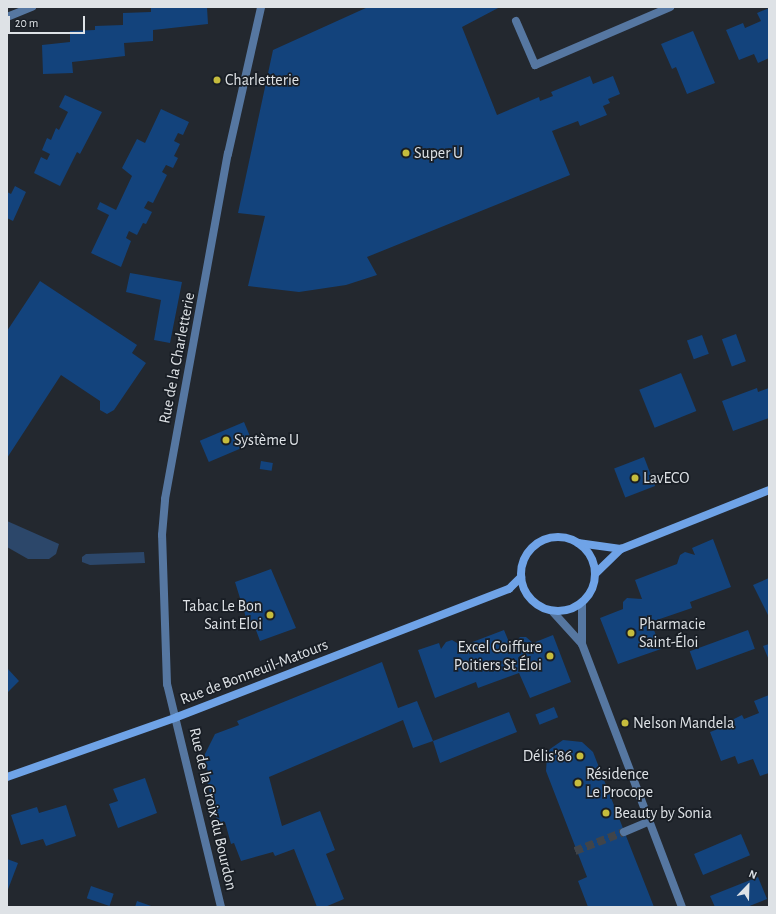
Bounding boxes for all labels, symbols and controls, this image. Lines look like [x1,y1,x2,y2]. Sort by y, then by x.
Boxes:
scale bar [10,8,87,34]
text: 20 m [15,17,38,29]
place label: Charletterie [225,70,299,90]
marker: Charletterie [212,75,222,85]
place label: Super U [414,143,463,163]
marker: Super U [401,148,411,158]
street label: Rue de la Charletterie [155,291,199,425]
place label: Système U [234,430,299,450]
marker: Système U [221,435,231,445]
place label: LavECO [643,468,690,488]
marker: LavECO [630,473,640,483]
place label: Tabac Le Bon Saint Eloi [183,596,262,634]
marker: Tabac Le Bon Saint Eloi [265,610,275,620]
place label: Pharmacie Saint-Éloi [639,614,706,652]
marker: Pharmacie Saint-Éloi [626,628,636,638]
street label: Rue de Bonneuil-Matours [177,635,331,709]
place label: Excel Coiffure Poitiers St Éloi [454,637,542,675]
marker: Excel Coiffure Poitiers St Éloi [545,651,555,661]
place label: Nelson Mandela [633,713,734,733]
marker: Nelson Mandela [620,718,630,728]
street label: Rue de la Croix du Bourdon [185,726,241,892]
place label: Délis'86 [523,746,572,766]
marker: Délis'86 [575,751,585,761]
place label: Résidence Le Procope [586,764,653,802]
marker: Résidence Le Procope [573,778,583,788]
place label: Beauty by Sonia [614,803,712,823]
marker: Beauty by Sonia [601,808,611,818]
north arrow [728,866,768,906]
text: N [747,868,759,881]

